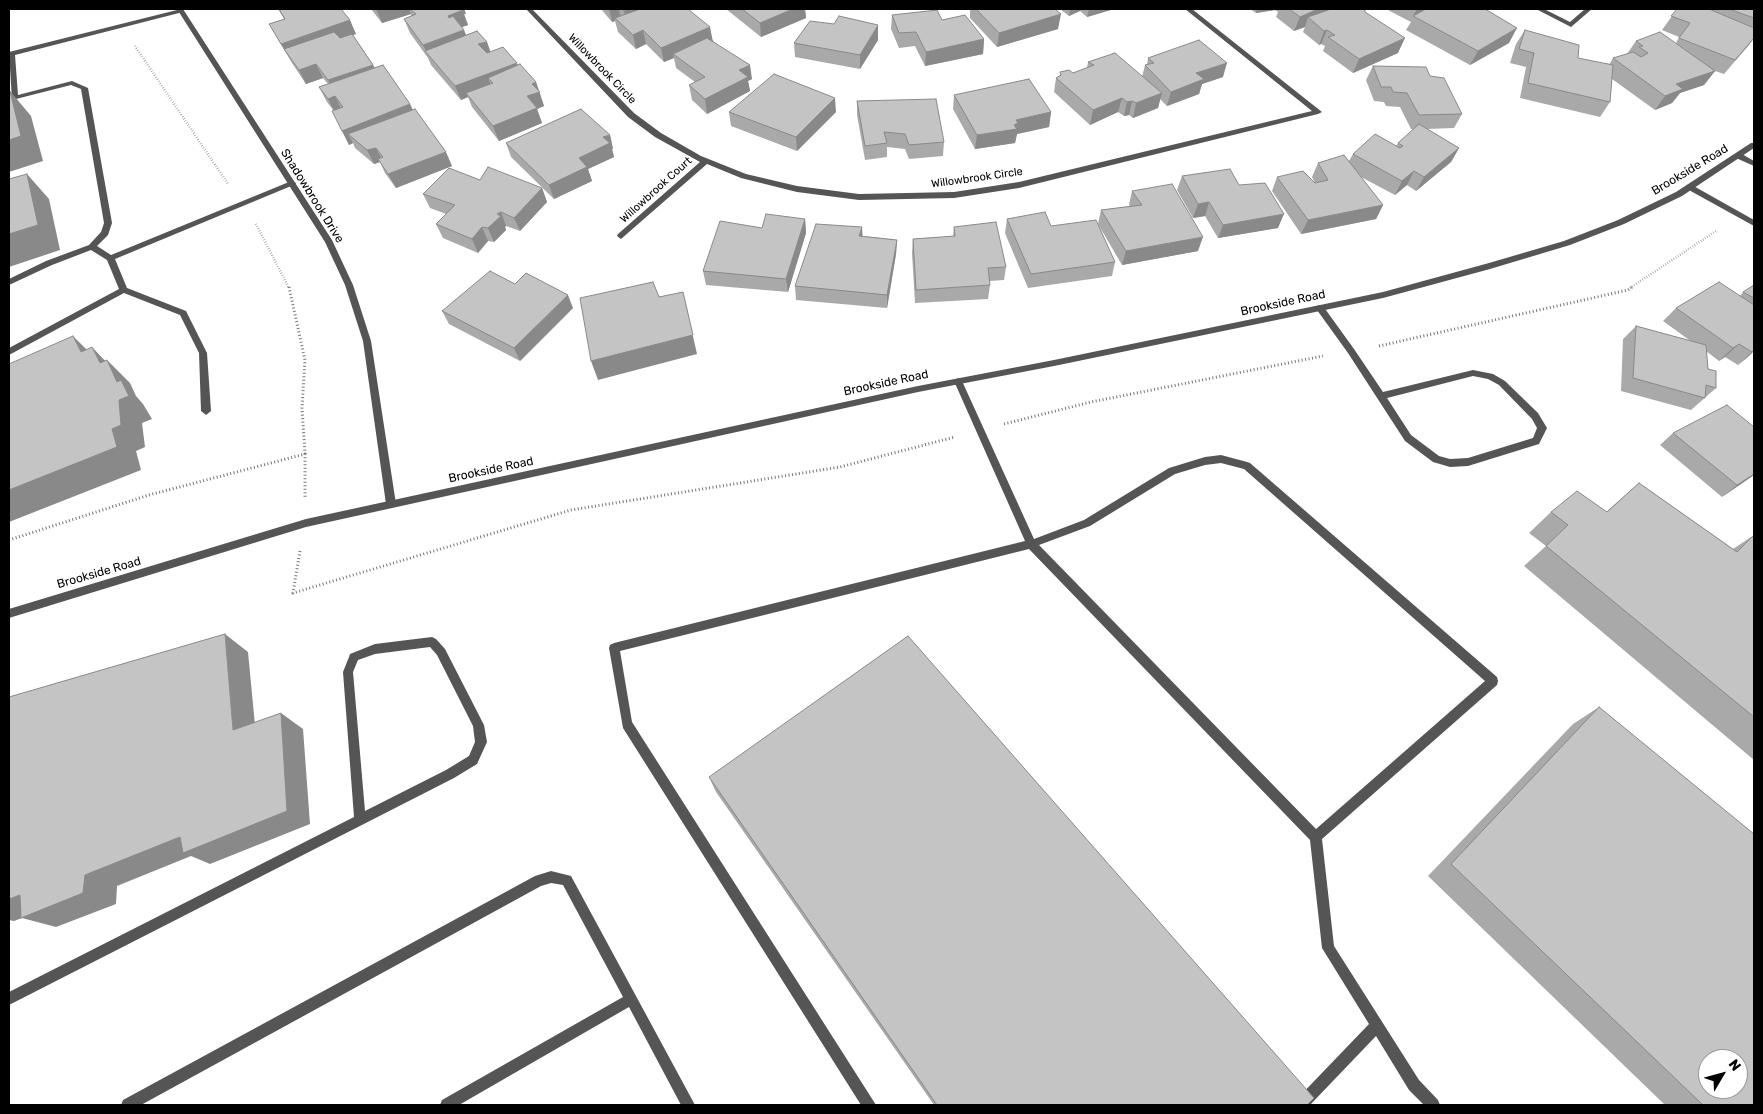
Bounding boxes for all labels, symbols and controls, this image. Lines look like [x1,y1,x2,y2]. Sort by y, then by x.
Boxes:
street label: Willowbrook Circle [565,31,639,107]
street label: Brookside Road [1649,142,1731,198]
street label: Shadowbrook Drive [277,146,347,246]
street label: Willowbrook Court [617,154,695,226]
street label: Willowbrook Circle [930,165,1024,191]
street label: Brookside Road [1239,287,1327,319]
street label: Brookside Road [842,367,930,399]
street label: Brookside Road [447,454,535,486]
street label: Brookside Road [55,554,143,592]
north arrow [1698,1049,1748,1099]
text: N [1725,1056,1744,1074]

